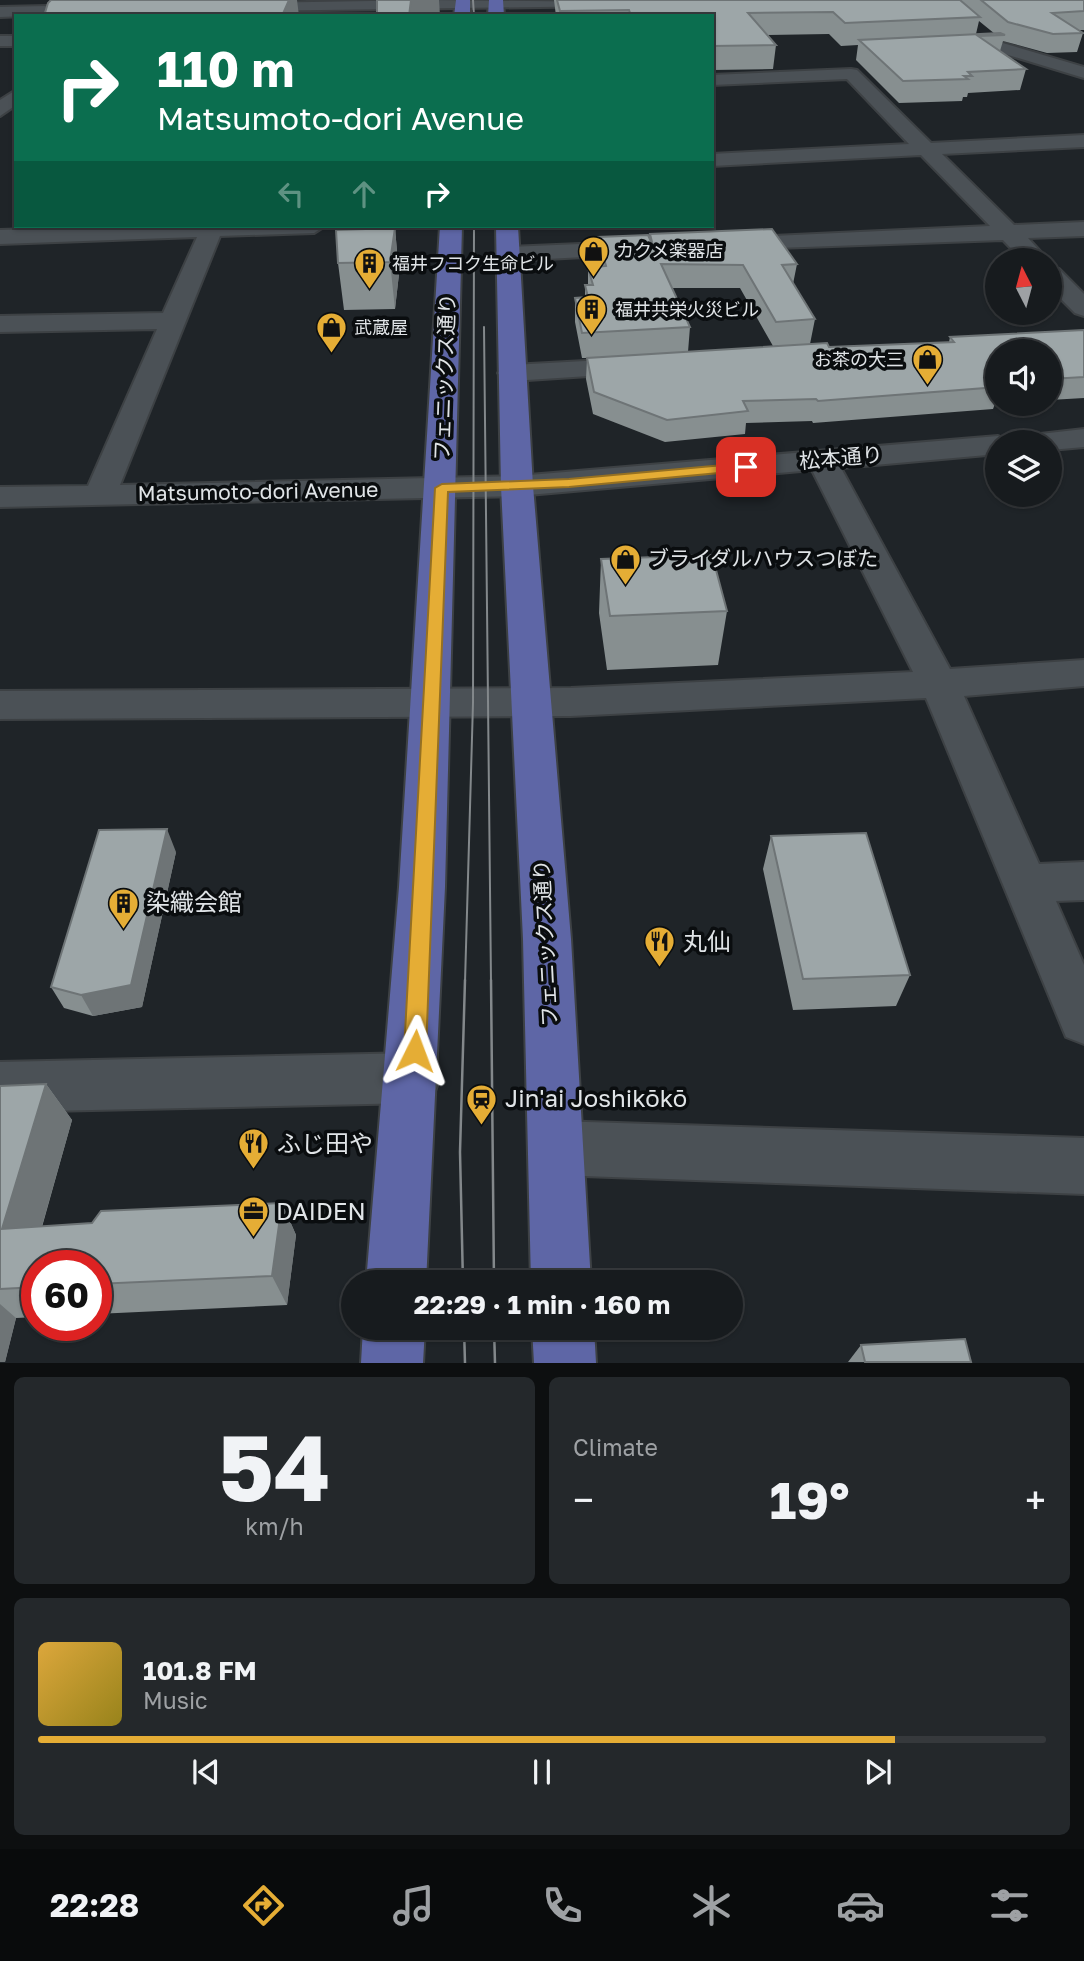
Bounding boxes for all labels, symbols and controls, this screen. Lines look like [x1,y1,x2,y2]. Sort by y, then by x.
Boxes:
text: 110 m [157,39,294,98]
icon: right [42,42,133,133]
text: Matsumoto-dori Avenue [157,99,524,137]
icon: left [272,175,310,213]
icon: ahead [345,175,383,213]
icon: right [418,175,456,213]
shop icon: カクメ楽器店 [576,234,610,278]
place label: カクメ楽器店 [616,239,723,261]
building icon: 福井フコク生命ビル [352,247,386,291]
north arrow [985,248,1062,326]
map controls [985,248,1062,507]
place label: 福井フコク生命ビル [392,252,554,274]
street label: フェニックス通り [428,293,460,461]
building icon: 福井共栄火災ビル [575,293,609,337]
place label: 福井共栄火災ビル [615,298,759,320]
shop icon: 武蔵屋 [314,311,348,355]
place label: 武蔵屋 [354,316,408,338]
button: sound [985,339,1062,416]
shop icon: お茶の大三 [910,343,944,387]
place label: お茶の大三 [814,348,904,370]
button: layers [985,430,1062,507]
pin [716,437,776,497]
street label: 松本通り [798,440,884,474]
icon: arrive [727,448,765,486]
street label: Matsumoto-dori Avenue [137,476,379,506]
shop icon: ブライダルハウスつぼた [608,542,642,586]
place label: ブライダルハウスつぼた [648,545,878,571]
street label: フェニックス通り [528,859,562,1027]
building icon: 染織会館 [106,886,140,930]
place label: 染織会館 [146,887,242,916]
restaurant icon: 丸仙 [643,925,677,969]
place label: 丸仙 [683,926,731,955]
position arrow [378,1014,452,1088]
station icon: Jin'ai Joshikōkō [465,1082,499,1126]
place label: Jin'ai Joshikōkō [505,1083,687,1112]
restaurant icon: ふじ田や [237,1127,271,1171]
place label: ふじ田や [277,1128,373,1157]
office icon: DAIDEN [236,1195,270,1239]
place label: DAIDEN [276,1196,366,1225]
speed limit sign: 60 [21,1250,112,1341]
text: 22:29 · 1 min · 160 m [414,1289,670,1320]
text: 54 [218,1412,331,1521]
text: Climate [573,1433,658,1461]
text: 19° [769,1468,850,1530]
text: − [573,1477,594,1522]
text: + [1025,1477,1046,1522]
text: km/h [245,1512,304,1540]
text: 101.8 FM [143,1655,257,1686]
text: Music [143,1686,208,1714]
icon: previous [187,1753,225,1791]
icon: pause [523,1753,561,1791]
icon: next [859,1753,897,1791]
icon: directions [239,1881,288,1930]
icon: music [389,1881,438,1930]
icon: phone [538,1881,587,1930]
icon: climate [687,1881,736,1930]
icon: car [836,1881,885,1930]
icon: filters [985,1881,1034,1930]
text: 22:28 [50,1886,139,1924]

